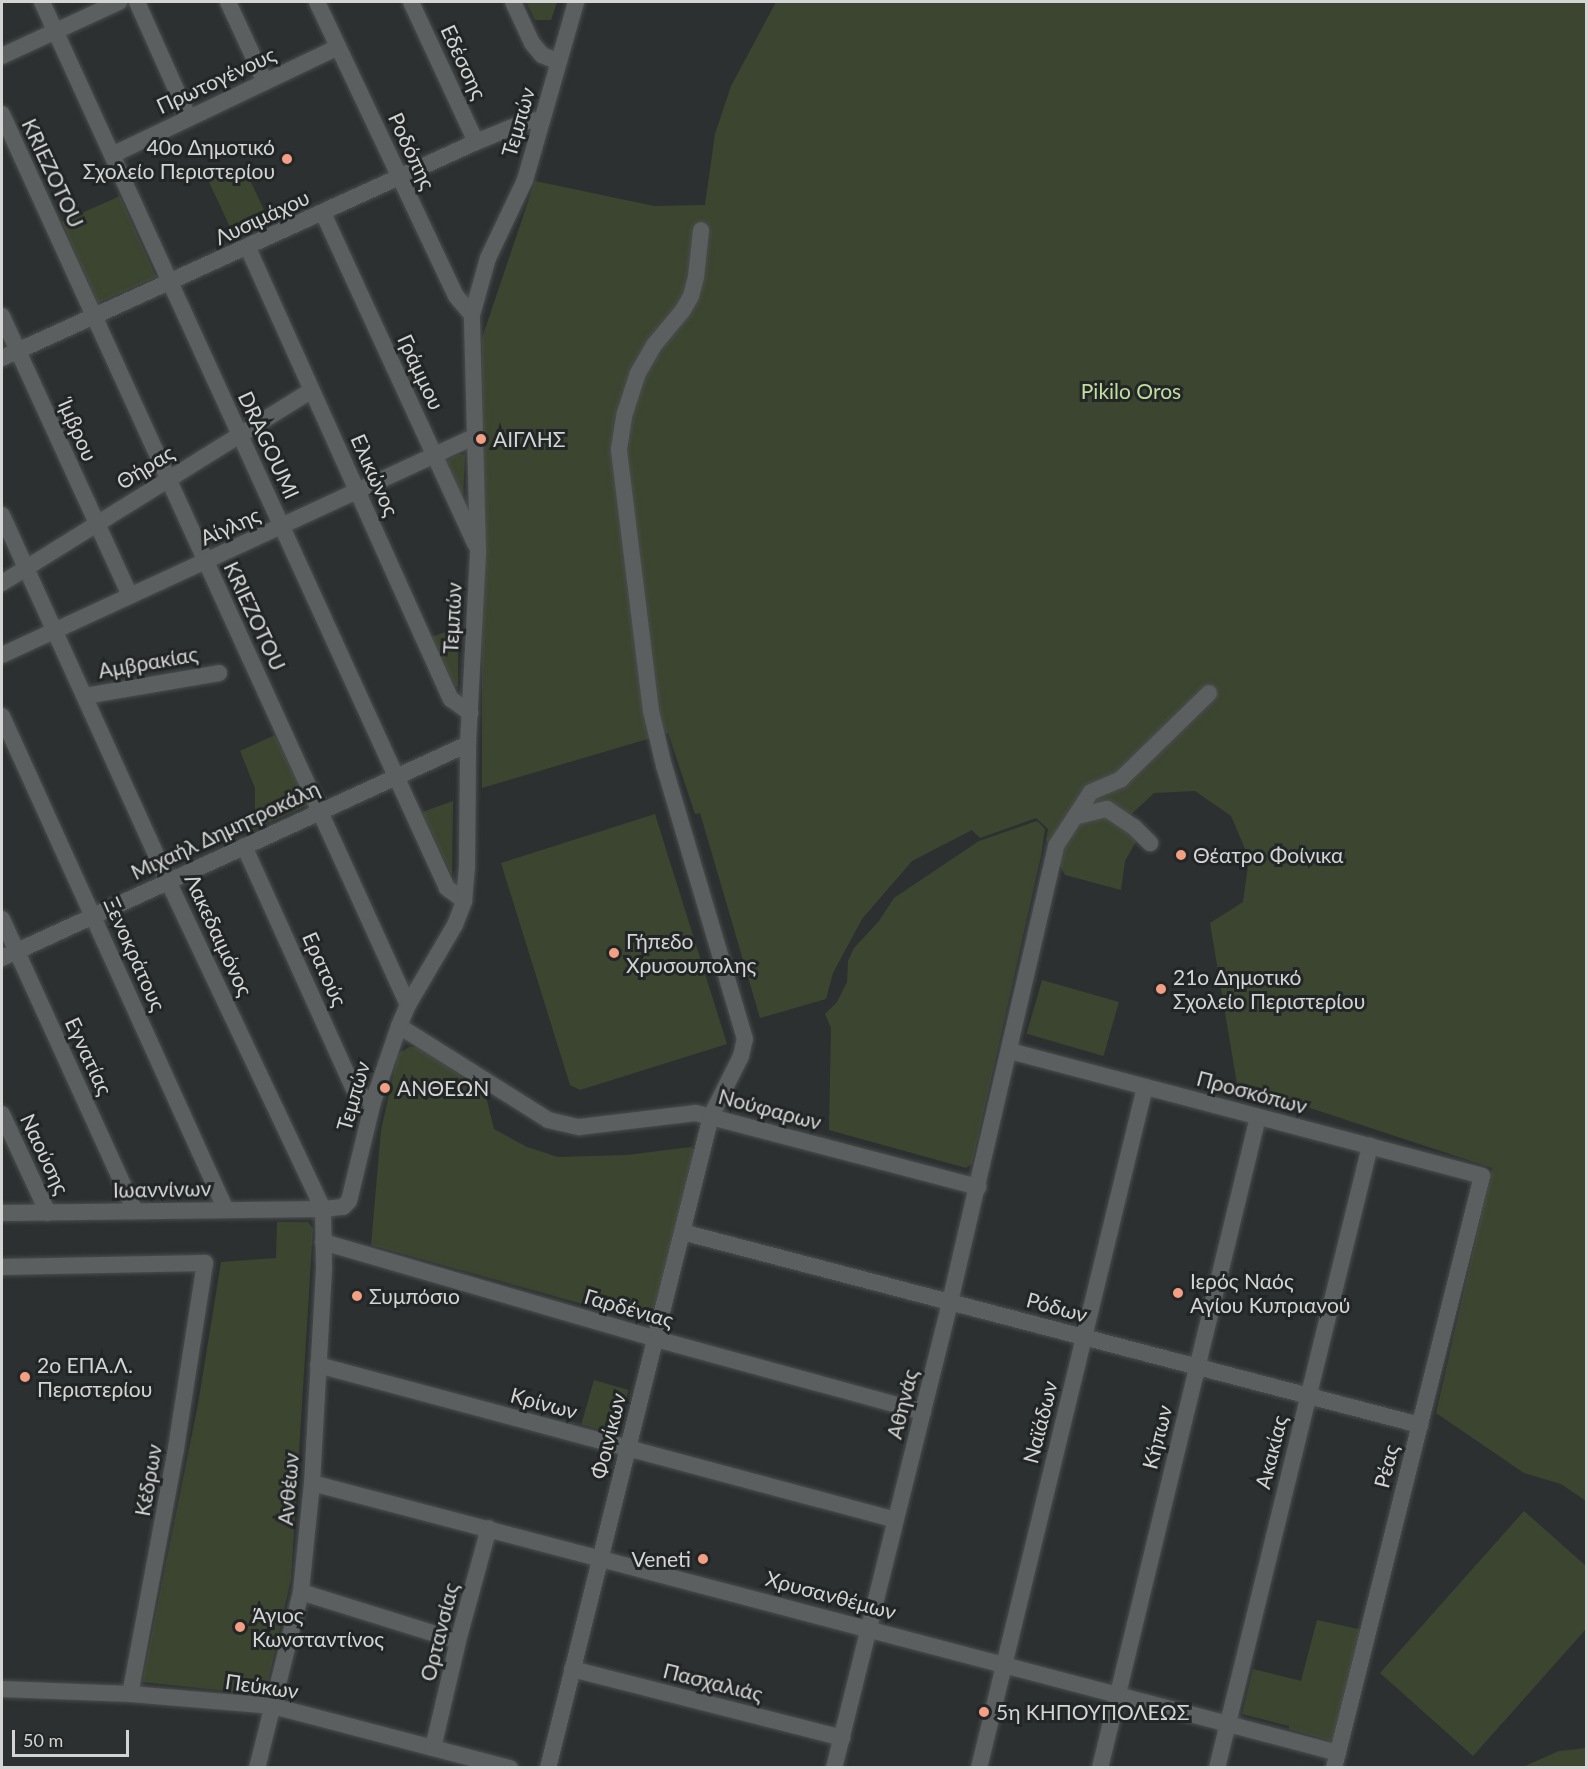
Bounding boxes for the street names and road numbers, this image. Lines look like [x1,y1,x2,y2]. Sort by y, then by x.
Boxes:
street label: Εδέσσης [436,21,492,103]
street label: Πρωτογένους [152,41,280,119]
street label: Τεμπών [496,84,540,160]
street label: Ροδόπης [383,108,441,194]
street label: KRIEZOTOU [17,114,89,232]
street label: Λυσιμάχου [211,184,313,250]
street label: Γράμμου [393,330,449,414]
street label: DRAGOUMI [233,387,305,503]
street label: Ίμβρου [53,395,103,465]
street label: Ελικώνος [346,430,404,520]
street label: Θήρας [112,440,178,494]
street label: Αίγλης [196,502,264,550]
street label: KRIEZOTOU [219,557,291,675]
street label: Τεμπών [438,582,466,654]
street label: Αμβρακίας [96,641,200,683]
street label: Μιχαήλ Δημητροκάλη [126,775,324,885]
street label: Λακεδαιμόνος [180,870,258,1000]
street label: Ξενοκράτους [99,893,171,1015]
street label: Ερατούς [298,928,352,1010]
street label: Εγνατίας [60,1013,118,1099]
street label: Τεμπών [331,1058,375,1134]
street label: Προσκόπων [1194,1065,1310,1119]
street label: Νούφαρων [716,1083,824,1135]
street label: Ναούσης [15,1110,75,1198]
street label: Ιωαννίνων [113,1176,211,1202]
street label: Γαρδένιας [582,1283,676,1333]
street label: Ρόδων [1024,1287,1090,1327]
street label: Αθηνάς [881,1367,923,1441]
street label: Ναϊάδων [1018,1378,1062,1466]
street label: Κρίνων [508,1382,580,1424]
street label: Φοινίκων [585,1390,631,1482]
street label: Κήπων [1137,1402,1177,1472]
street label: Ακακίας [1250,1413,1292,1491]
street label: Κέδρων [129,1442,167,1518]
street label: Ρέας [1368,1442,1404,1490]
street label: Ανθέων [272,1452,304,1526]
street label: Χρυσανθέμων [763,1566,899,1624]
street label: Ορτανσίας [415,1580,463,1684]
street label: Πασχαλιάς [661,1657,765,1707]
street label: Πεύκων [224,1668,300,1704]

